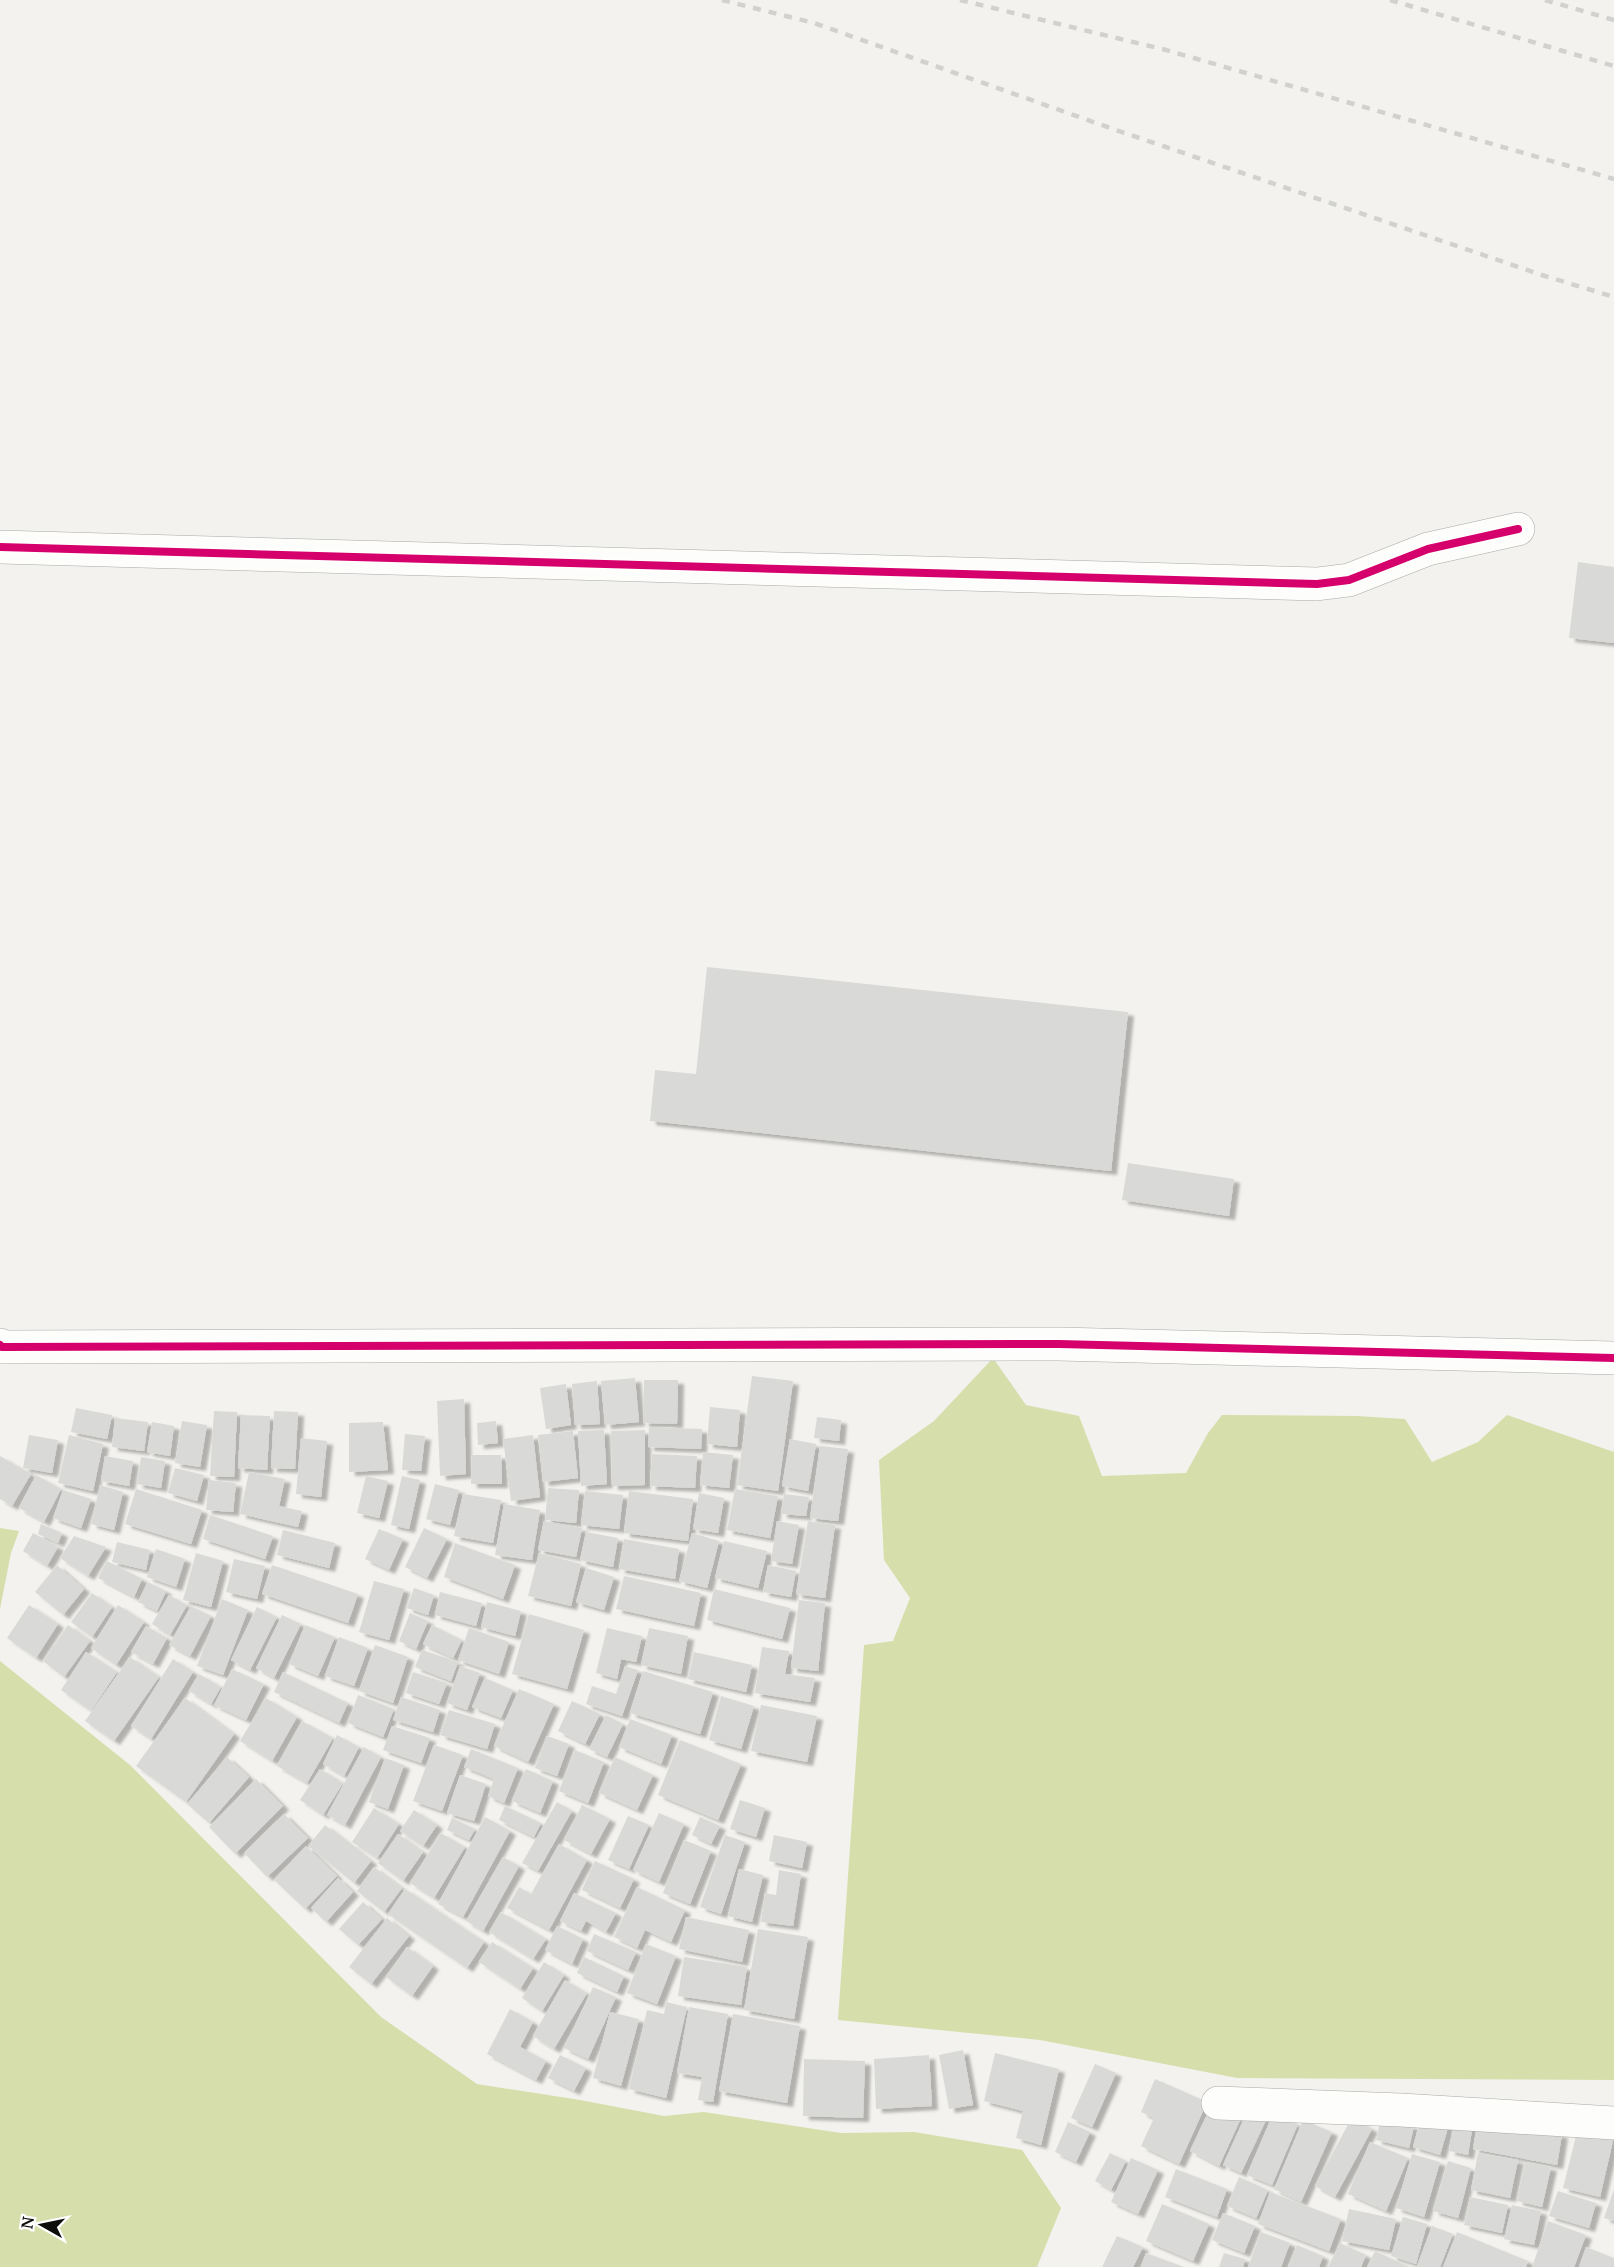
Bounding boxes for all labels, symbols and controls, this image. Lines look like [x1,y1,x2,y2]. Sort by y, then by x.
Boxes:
north arrow [12,2195,72,2255]
text: N [15,2215,39,2230]

